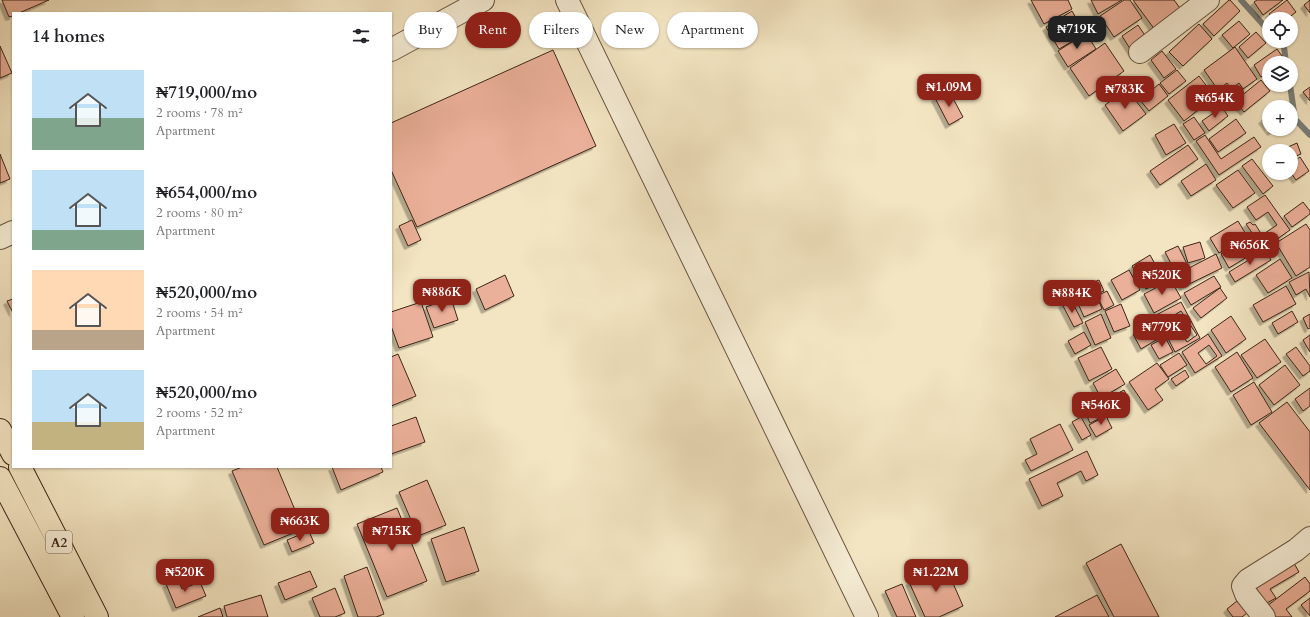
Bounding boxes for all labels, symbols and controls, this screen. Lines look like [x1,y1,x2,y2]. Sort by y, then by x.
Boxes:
chip: Buy [404,12,457,48]
chip: Rent [465,12,521,48]
chip: Filters [529,12,593,48]
chip: New [601,12,659,48]
chip: Apartment [667,12,758,48]
map controls [1262,12,1298,180]
button: locate [1262,12,1298,48]
pin: ₦719K [1049,16,1105,50]
text: ₦719K [1057,20,1097,38]
text: 14 homes [32,25,105,48]
icon: filters [350,25,372,47]
button: layers [1262,56,1298,92]
pin: ₦1.09M [916,74,982,108]
pin: ₦783K [1097,76,1153,110]
text: ₦1.09M [926,78,972,96]
text: ₦783K [1105,80,1145,98]
text: ₦719,000/mo [156,81,257,104]
pin: ₦654K [1187,85,1243,119]
icon: home [64,86,112,134]
text: ₦654K [1195,89,1235,107]
button: + [1262,100,1298,136]
text: 2 rooms · 78 m² [156,104,243,122]
text: Apartment [156,122,215,140]
button: − [1262,144,1298,180]
text: ₦654,000/mo [156,181,257,204]
icon: home [64,186,112,234]
text: 2 rooms · 80 m² [156,204,243,222]
text: Apartment [156,222,215,240]
pin: ₦656K [1222,232,1278,266]
text: ₦656K [1230,236,1270,254]
pin: ₦520K [1134,262,1190,296]
text: ₦520K [1142,266,1182,284]
pin: ₦886K [414,279,470,313]
pin: ₦884K [1044,280,1100,314]
text: ₦520,000/mo [156,281,257,304]
text: ₦886K [422,283,462,301]
text: ₦884K [1052,284,1092,302]
icon: home [64,286,112,334]
text: 2 rooms · 54 m² [156,304,243,322]
pin: ₦779K [1134,314,1190,348]
text: ₦779K [1142,318,1182,336]
text: Apartment [156,322,215,340]
text: ₦520,000/mo [156,381,257,404]
icon: home [64,386,112,434]
pin: ₦546K [1073,392,1129,426]
text: ₦546K [1081,396,1121,414]
text: 2 rooms · 52 m² [156,404,243,422]
text: Apartment [156,422,215,440]
pin: ₦663K [272,508,328,542]
text: ₦663K [280,512,320,530]
pin: ₦715K [364,518,420,552]
text: ₦715K [372,522,412,540]
road number: A2 [46,531,72,553]
pin: ₦520K [157,559,213,593]
pin: ₦1.22M [903,559,969,593]
text: ₦520K [165,563,205,581]
text: ₦1.22M [913,563,959,581]

